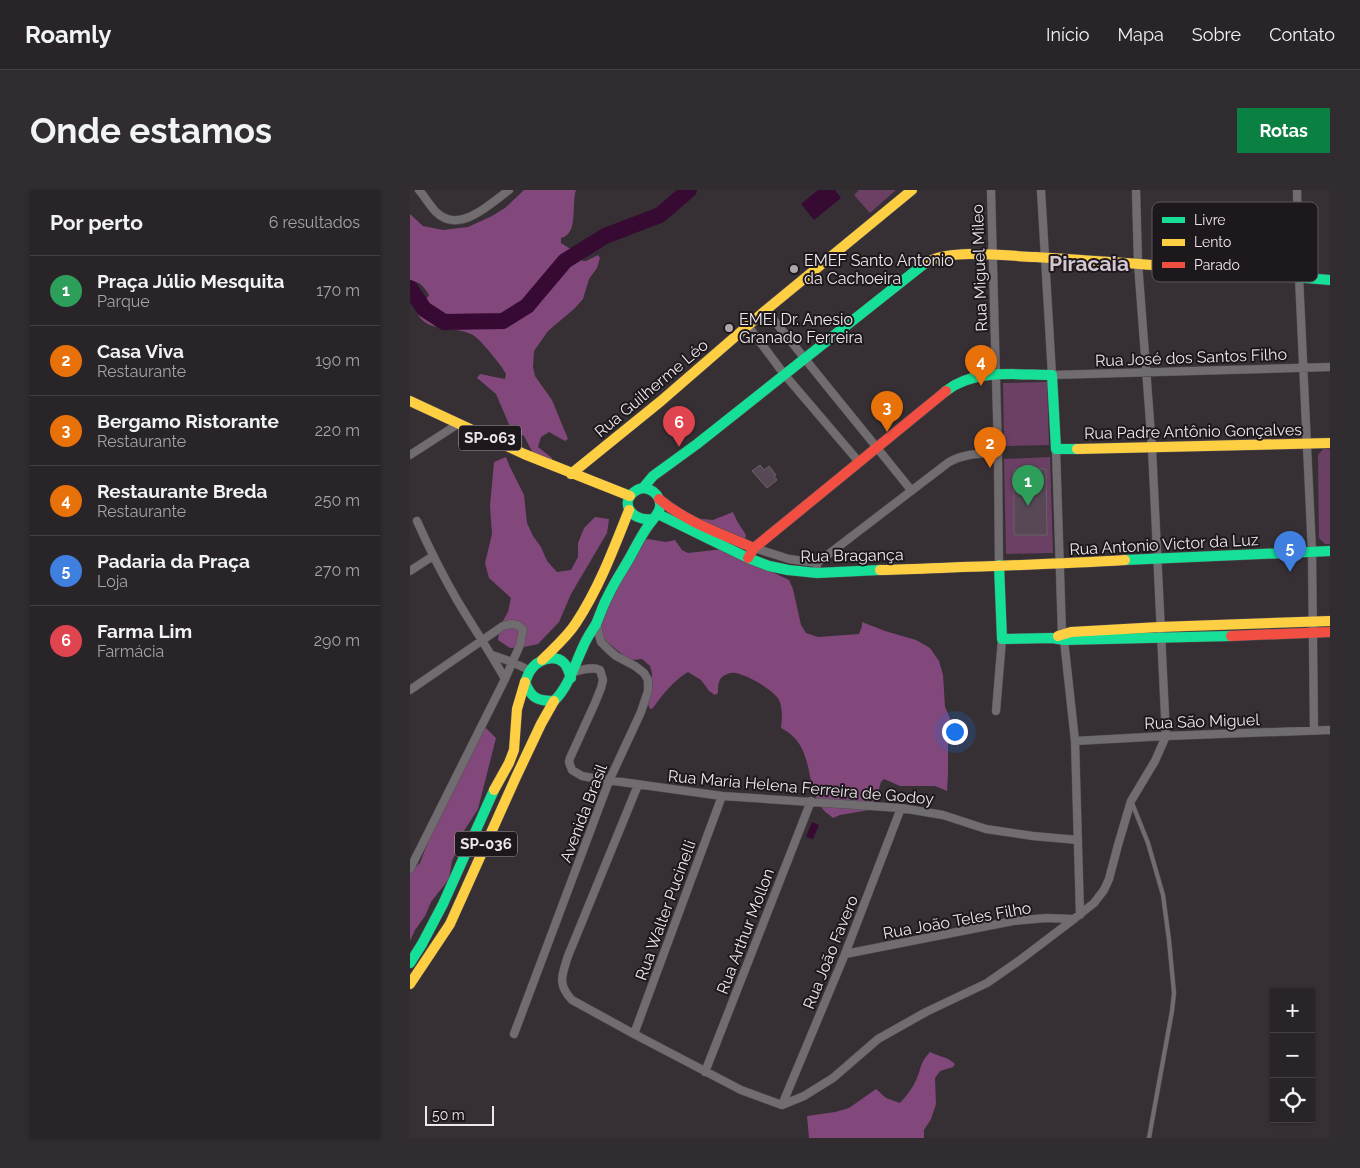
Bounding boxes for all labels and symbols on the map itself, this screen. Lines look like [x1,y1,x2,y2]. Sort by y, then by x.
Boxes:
legend [1152,202,1318,282]
street label: Rua Miguel Mileo [968,204,991,332]
text: Livre [1194,212,1226,228]
text: Lento [1194,234,1231,250]
place label: EMEF Santo Antonio da Cachoeira [804,251,954,288]
district label: Piracaia [1049,251,1129,276]
text: Parado [1194,257,1240,273]
marker: EMEF Santo Antonio da Cachoeira [788,263,800,275]
place label: EMEI Dr. Anesio Granado Ferreira [739,310,863,347]
marker: EMEI Dr. Anesio Granado Ferreira [723,322,735,334]
street label: Rua Guilherme Léo [591,335,712,441]
pin: 4 [965,345,997,386]
street label: Rua José dos Santos Filho [1095,345,1287,370]
pin: 3 [871,391,903,432]
pin: 6 [663,406,695,447]
street label: Rua Padre Antônio Gonçalves [1084,420,1302,443]
road number: SP-063 [459,426,521,450]
pin: 2 [974,427,1006,468]
pin: 1 [1012,465,1044,506]
street label: Rua Antonio Victor da Luz [1069,530,1259,559]
pin: 5 [1274,531,1306,572]
street label: Rua Bragança [800,545,904,566]
street label: Rua São Miguel [1144,710,1261,733]
your location [942,719,968,745]
street label: Avenida Brasil [556,761,611,865]
street label: Rua Maria Helena Ferreira de Godoy [667,766,935,809]
road number: SP-036 [455,832,517,856]
street label: Rua Walter Pucinelli [631,838,700,983]
street label: Rua Arthur Mollon [713,866,778,997]
street label: Rua João Favero [799,893,862,1012]
street label: Rua João Teles Filho [881,898,1033,943]
scale bar [425,1103,494,1126]

